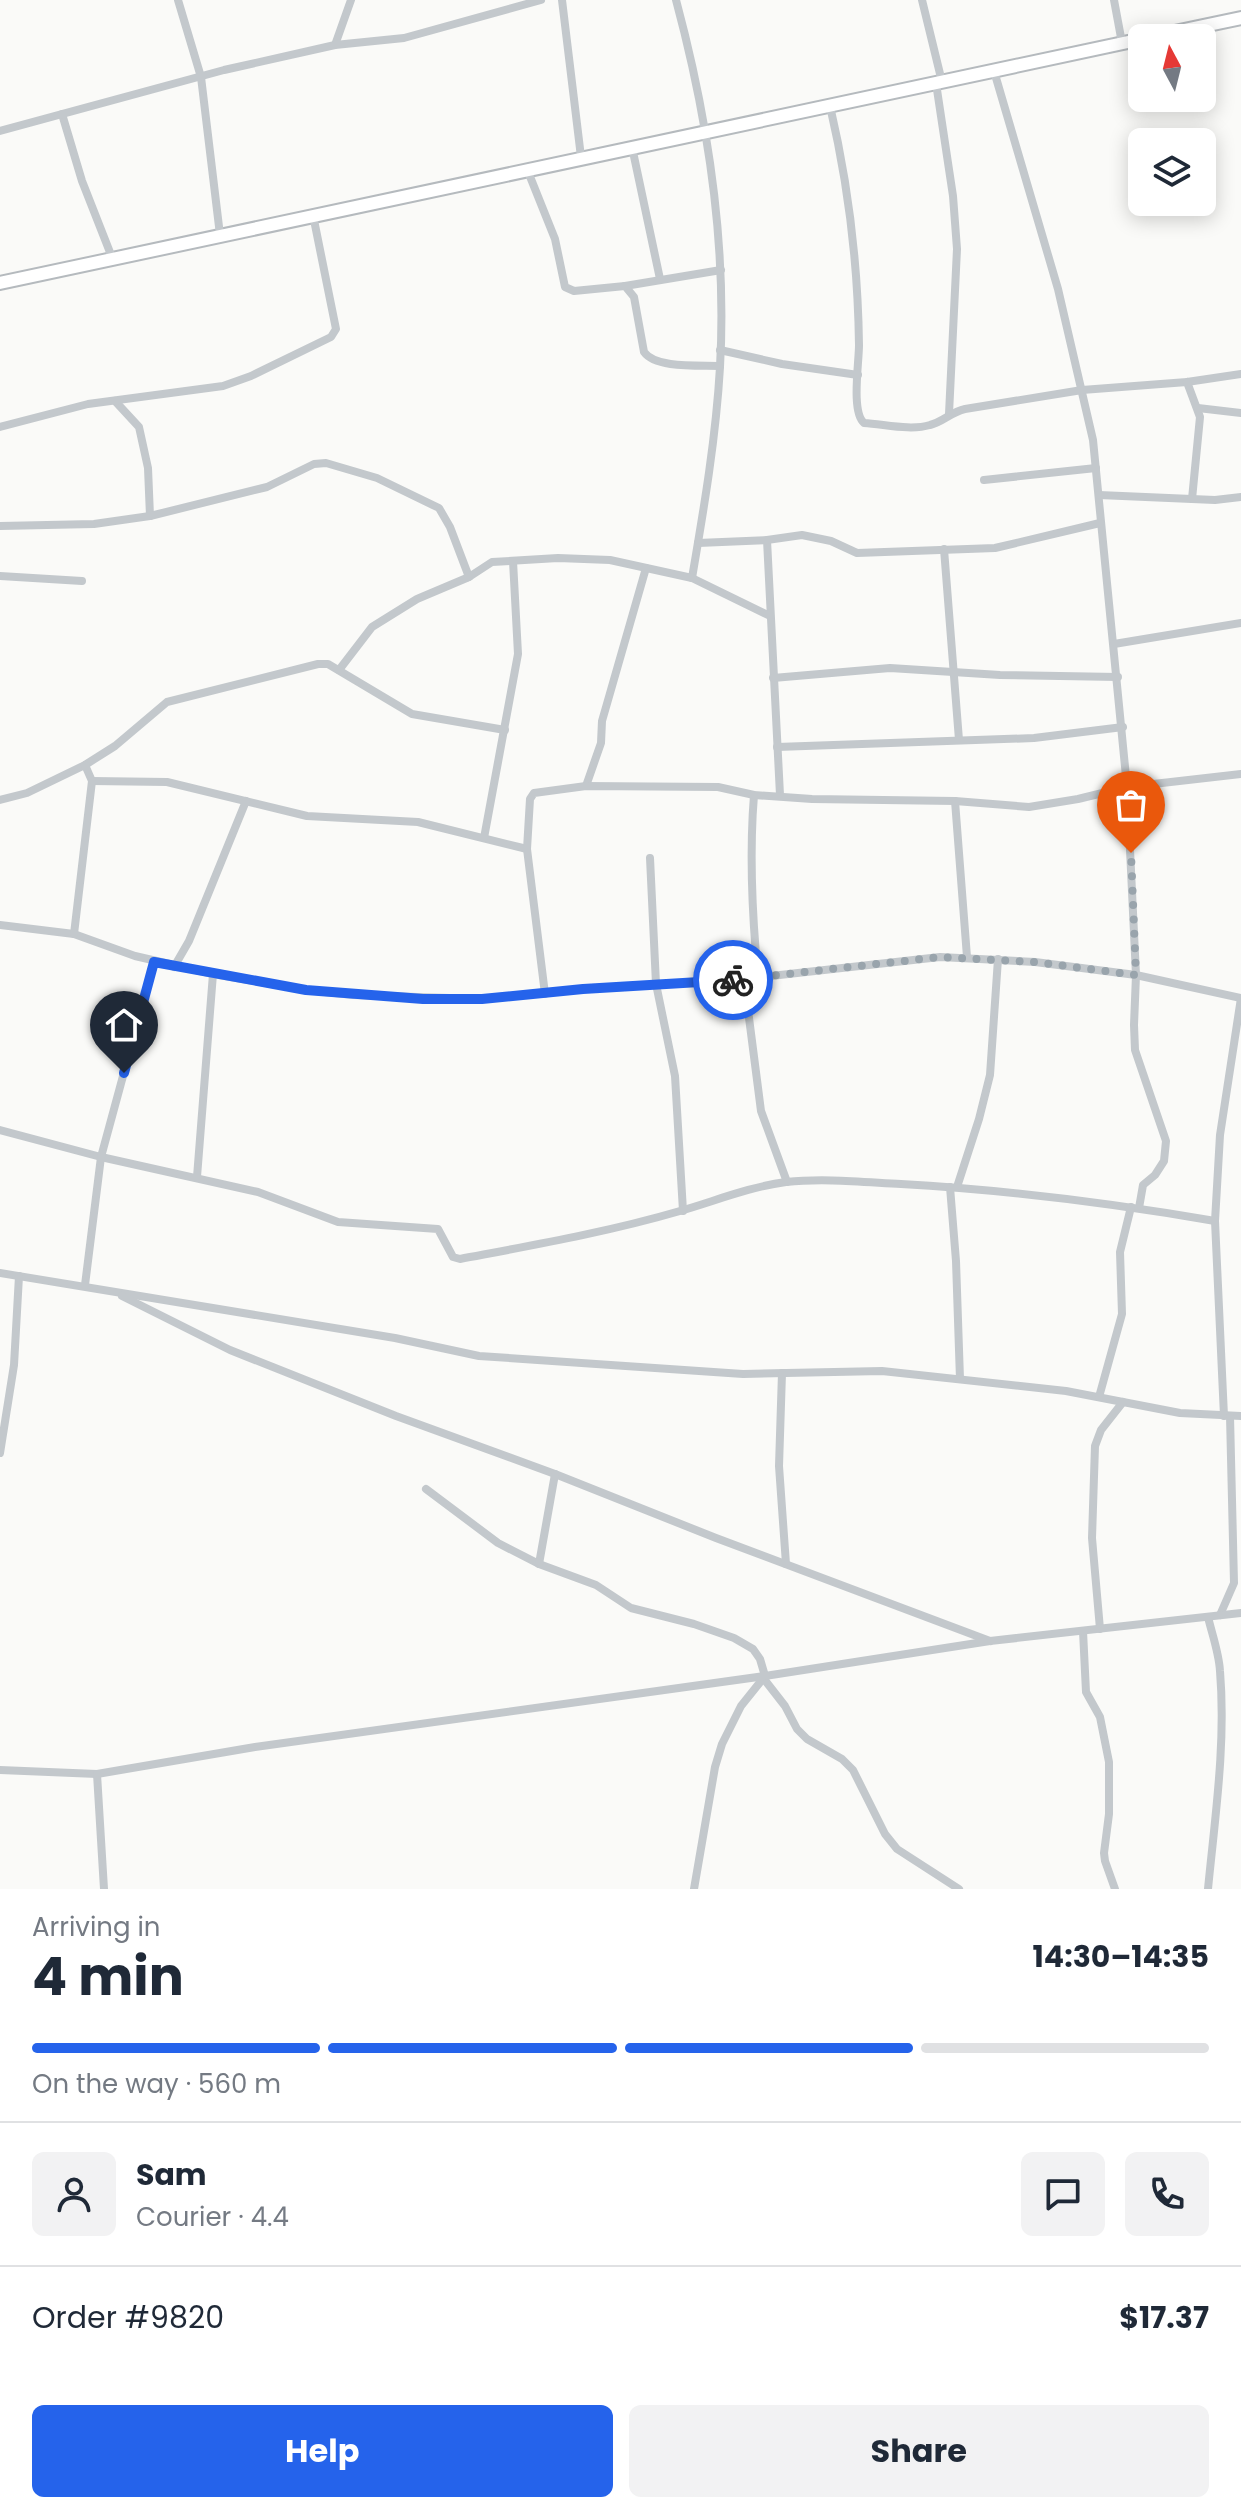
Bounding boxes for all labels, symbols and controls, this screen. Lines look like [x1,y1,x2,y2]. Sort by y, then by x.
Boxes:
north arrow [1128,24,1216,112]
map controls [1128,24,1216,216]
button: layers [1128,128,1216,216]
pin [1097,771,1165,853]
icon: bag [1109,783,1153,827]
courier [693,940,773,1020]
icon: bike [711,958,755,1002]
pin [90,991,158,1073]
icon: home [102,1003,146,1047]
text: Arriving in [32,1909,161,1945]
text: 14:30–14:35 [1033,1935,1209,1978]
text: 4 min [32,1940,184,2013]
text: On the way · 560 m [32,2066,281,2102]
button: person [32,2152,116,2236]
button: chat [1021,2152,1105,2236]
button: phone [1125,2152,1209,2236]
text: Sam [136,2153,207,2196]
text: Courier · 4.4 [136,2199,289,2235]
text: Order #9820 [32,2296,224,2339]
text: $17.37 [1119,2296,1209,2339]
button: Help [32,2405,613,2497]
button: Share [629,2405,1209,2497]

